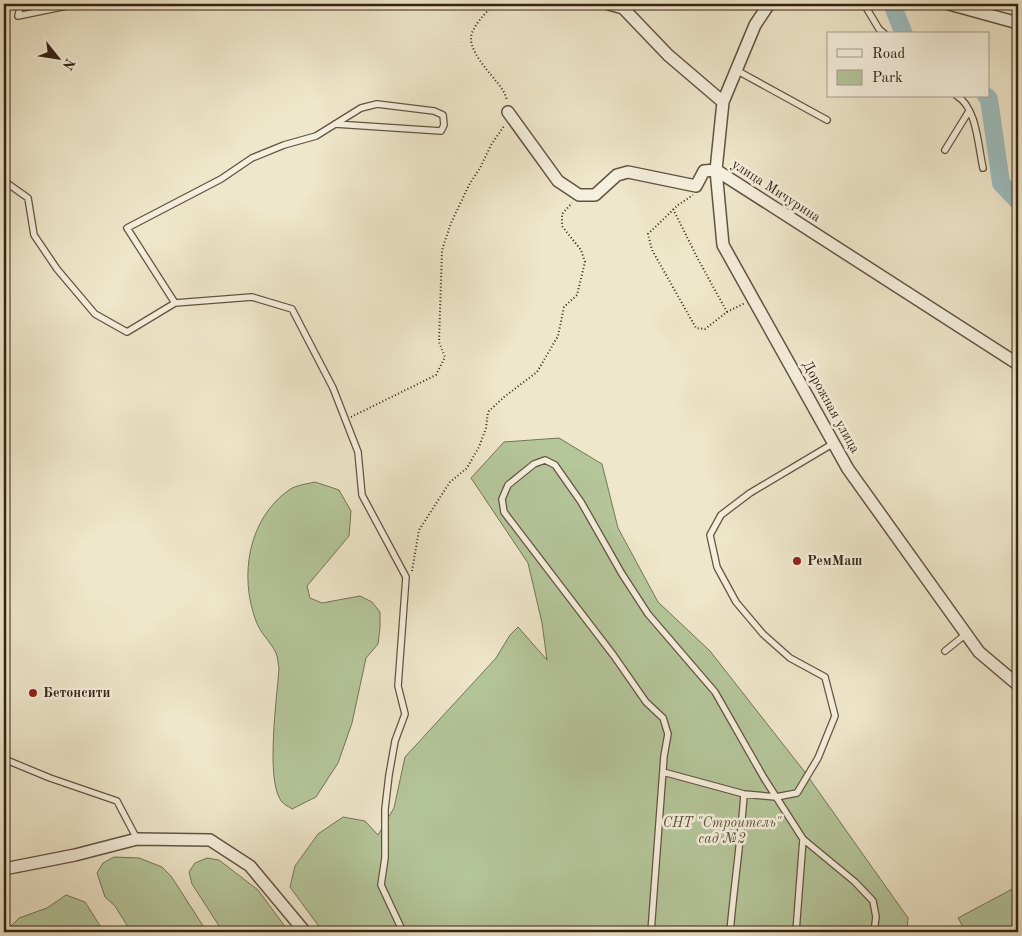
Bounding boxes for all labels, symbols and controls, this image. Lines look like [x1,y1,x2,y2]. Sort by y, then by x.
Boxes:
north arrow [32,32,82,82]
legend [827,32,990,98]
text: Road [872,47,906,62]
text: N [60,56,77,72]
text: Park [872,71,903,86]
street label: улица Мичурина [729,157,823,225]
street label: Дорожная улица [800,358,862,456]
place label: РемМаш [807,554,863,568]
marker: РемМаш [791,555,803,567]
place label: Бетонсити [43,686,111,700]
marker: Бетонсити [27,687,39,699]
park label: СНТ "Строитель" сад №2 [663,816,782,846]

